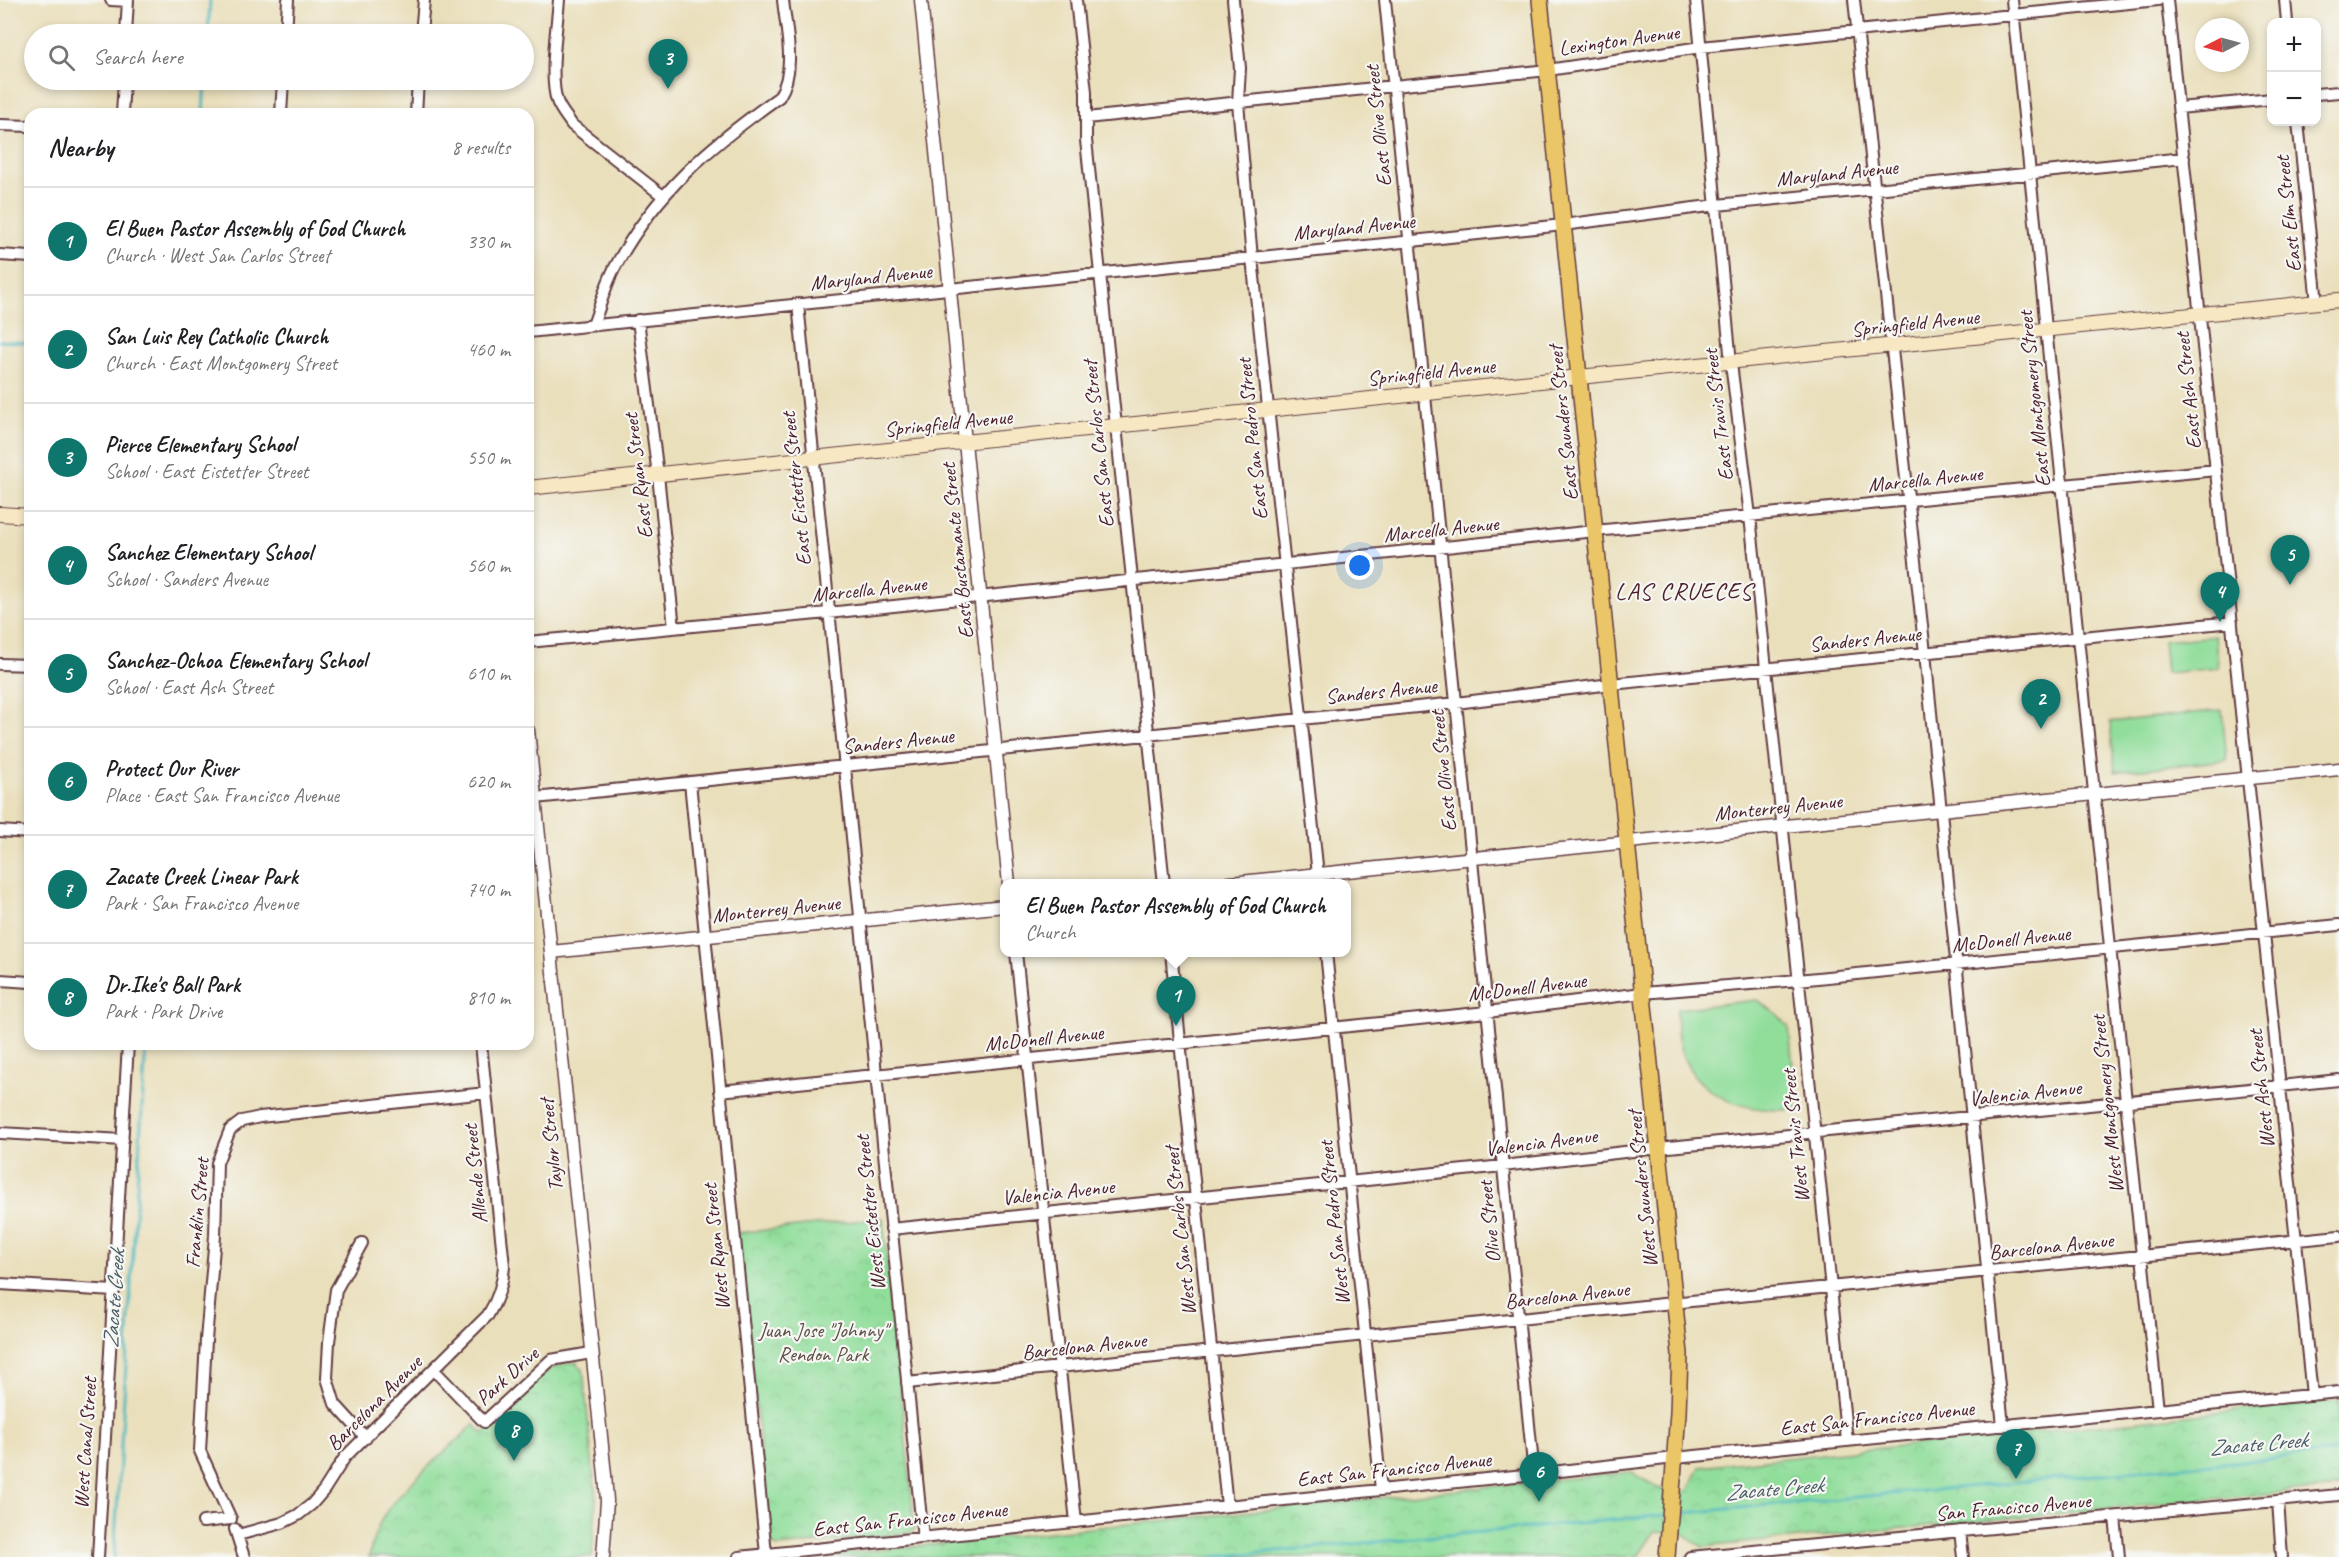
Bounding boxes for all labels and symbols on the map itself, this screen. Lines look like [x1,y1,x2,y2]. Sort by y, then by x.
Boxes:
north arrow [2195,18,2249,72]
street label: Lexington Avenue [1557,19,1682,61]
pin: 3 [648,40,688,89]
street label: East Olive Street [1359,62,1397,188]
street label: East Elm Street [2269,153,2307,273]
street label: Maryland Avenue [1775,154,1900,192]
street label: Maryland Avenue [1292,208,1417,246]
street label: Maryland Avenue [809,258,934,296]
street label: Springfield Avenue [1850,303,1981,343]
street label: East Montgomery Street [2012,308,2056,488]
street label: East Ash Street [2169,329,2207,451]
street label: East Saunders Street [1542,341,1584,502]
street label: East Travis Street [1697,346,1739,482]
street label: Springfield Avenue [1366,352,1497,392]
street label: East San Pedro Street [1230,355,1273,521]
street label: East San Carlos Street [1076,356,1120,529]
street label: Springfield Avenue [883,403,1014,443]
street label: East Eistetter Street [775,409,817,567]
street label: East Ryan Street [617,410,659,540]
street label: East Bustamante Street [935,460,979,640]
street label: Marcella Avenue [1866,460,1985,498]
street label: Marcella Avenue [1382,510,1501,548]
pin: 5 [2270,536,2310,585]
your location [1345,551,1374,580]
street label: Marcella Avenue [810,570,929,608]
pin: 4 [2200,572,2240,622]
district label: LAS CRUECES [1615,576,1756,606]
street label: Sanders Avenue [1808,620,1923,658]
street label: Sanders Avenue [1324,672,1439,710]
pin: 2 [2022,680,2060,729]
street label: East Olive Street [1424,707,1462,833]
street label: Sanders Avenue [841,722,956,760]
street label: Monterrey Avenue [1713,787,1844,827]
street label: Monterrey Avenue [711,889,842,929]
street label: McDonell Avenue [1950,920,2073,958]
street label: McDonell Avenue [1466,967,1589,1007]
pin: 1 [1156,976,1196,1026]
street label: West Montgomery Street [2085,1012,2129,1194]
street label: McDonell Avenue [983,1019,1106,1057]
street label: West Ash Street [2242,1026,2280,1150]
street label: West Travis Street [1775,1066,1815,1204]
street label: Valencia Avenue [1968,1074,2084,1112]
street label: Taylor Street [533,1094,569,1193]
street label: West Saunders Street [1621,1106,1663,1269]
street label: Allende Street [457,1121,493,1225]
street label: Valencia Avenue [1484,1122,1601,1162]
street label: West Eistetter Street [849,1132,891,1292]
street label: West San Pedro Street [1312,1138,1356,1306]
street label: West San Carlos Street [1158,1142,1202,1317]
street label: Franklin Street [179,1155,215,1269]
street label: Valencia Avenue [1001,1173,1117,1211]
street label: Olive Street [1472,1178,1506,1264]
street label: West Ryan Street [696,1181,736,1311]
street label: Barcelona Avenue [1988,1226,2117,1265]
water label: Zacate Creek [97,1245,132,1349]
street label: Barcelona Avenue [1504,1275,1633,1314]
park label: Juan Jose "Johnny" Rendon Park [757,1317,892,1367]
street label: Barcelona Avenue [1021,1326,1150,1365]
street label: Park Drive [470,1340,545,1411]
street label: Barcelona Avenue [321,1348,429,1456]
street label: West Canal Street [67,1374,103,1509]
street label: East San Francisco Avenue [1779,1395,1976,1441]
pin: 8 [494,1412,534,1461]
water label: Zacate Creek [2208,1425,2312,1462]
pin: 7 [1996,1430,2036,1479]
street label: East San Francisco Avenue [1296,1446,1493,1492]
pin: 6 [1520,1452,1558,1502]
water label: Zacate Creek [1724,1470,1828,1507]
street label: San Francisco Avenue [1934,1487,2094,1527]
street label: East San Francisco Avenue [812,1496,1009,1542]

